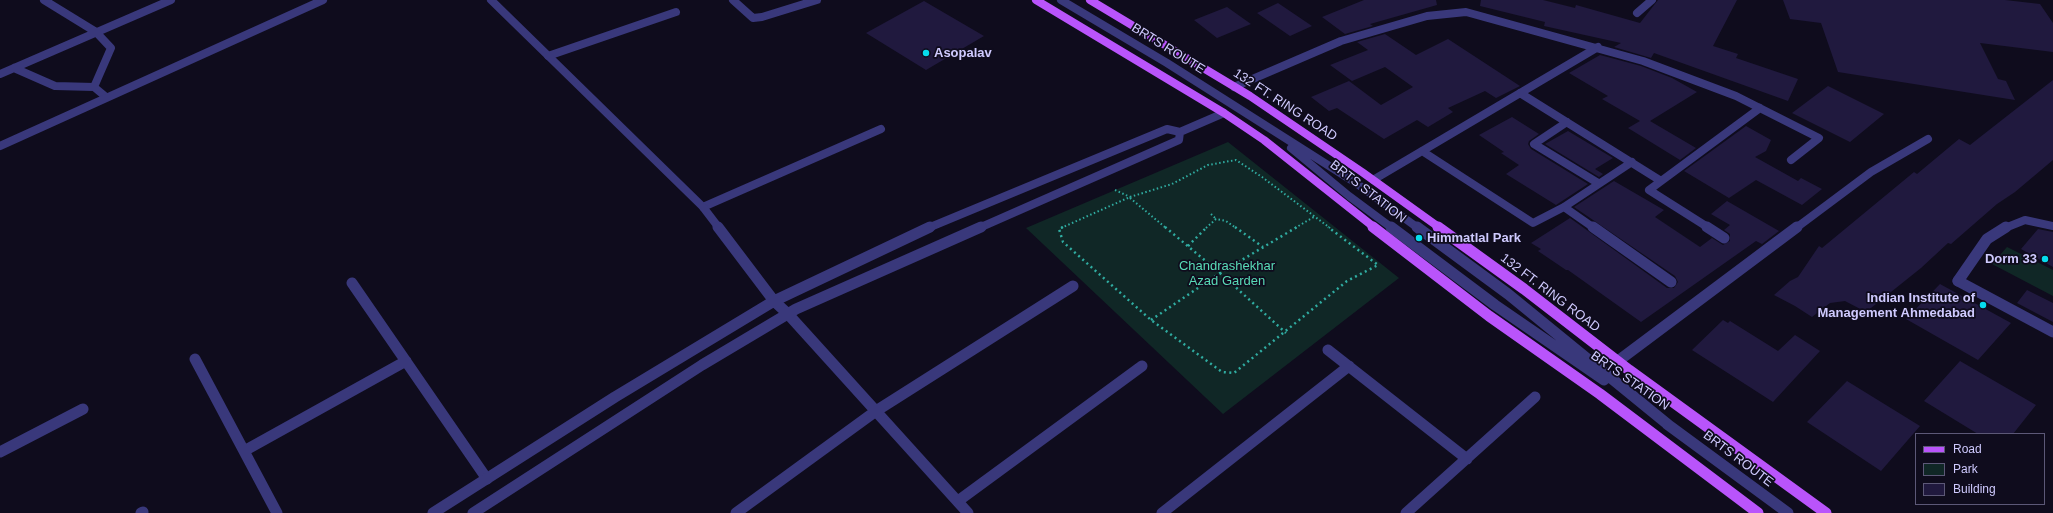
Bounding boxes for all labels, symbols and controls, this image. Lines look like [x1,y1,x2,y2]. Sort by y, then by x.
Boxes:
street label: BRTS ROUTE [1128,20,1208,78]
place label: Asopalav [934,45,992,61]
marker: Asopalav [921,48,931,58]
street label: 132 FT. RING ROAD [1230,66,1340,144]
street label: BRTS STATION [1327,157,1409,227]
place label: Himmatlal Park [1427,230,1521,246]
marker: Himmatlal Park [1414,233,1424,243]
street label: 132 FT. RING ROAD [1497,250,1603,336]
place label: Dorm 33 [1985,251,2037,267]
marker: Dorm 33 [2040,254,2050,264]
park label: Chandrashekhar Azad Garden [1179,258,1275,289]
place label: Indian Institute of Management Ahmedabad [1818,290,1975,321]
marker: Indian Institute of Management Ahmedabad [1978,300,1988,310]
street label: BRTS STATION [1588,348,1672,414]
street label: BRTS ROUTE [1700,428,1776,490]
legend [1915,433,2045,505]
text: Road [1953,442,1982,456]
text: Park [1953,462,1978,476]
text: Building [1953,482,1996,496]

